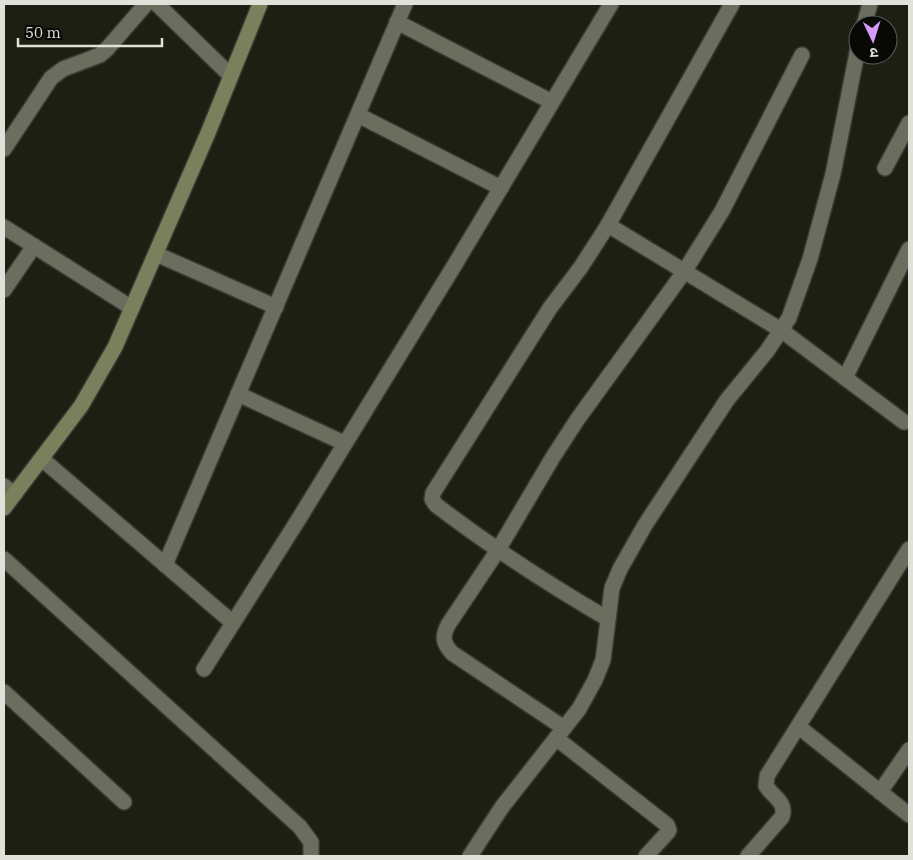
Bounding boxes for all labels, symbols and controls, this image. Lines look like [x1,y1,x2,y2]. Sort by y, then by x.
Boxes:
scale bar [18,15,161,47]
north arrow [848,15,898,65]
text: 50 m [25,23,61,42]
text: उ [868,44,879,62]

